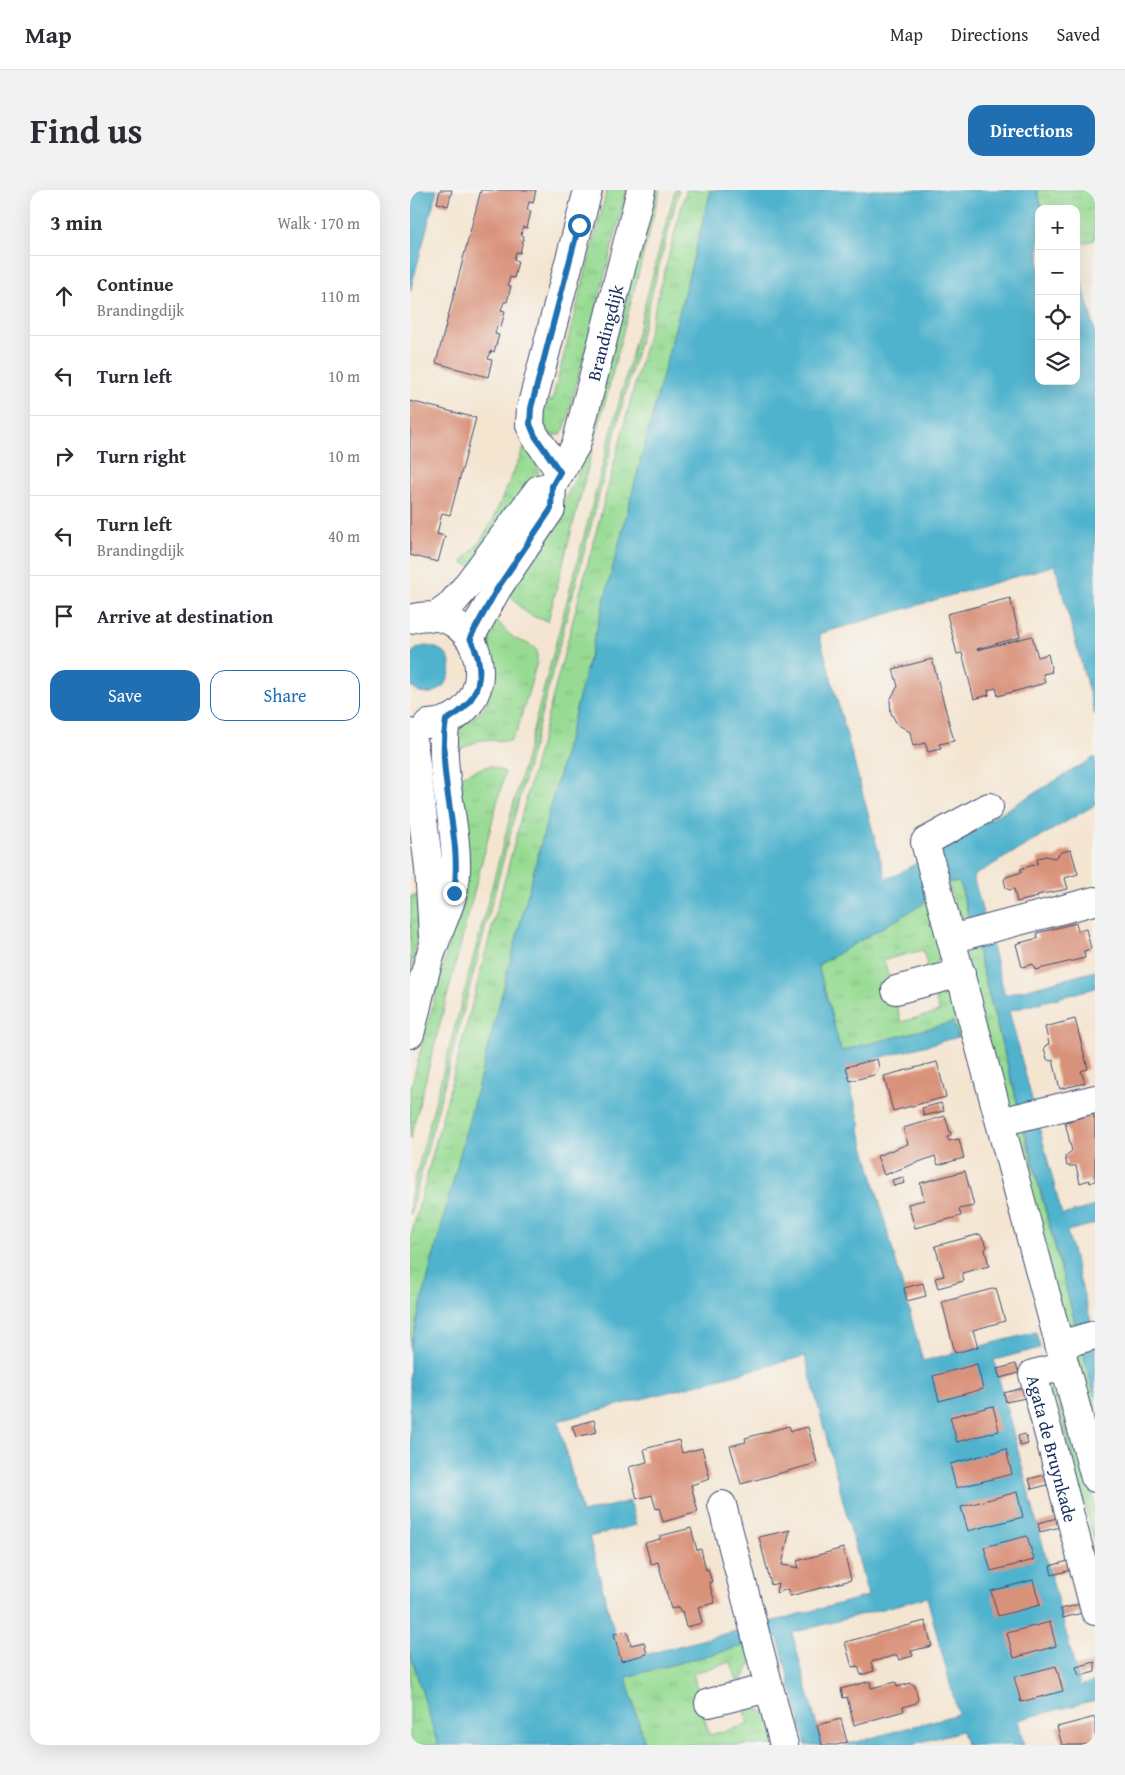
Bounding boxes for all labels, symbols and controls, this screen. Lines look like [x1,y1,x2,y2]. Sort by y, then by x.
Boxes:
text: Map [25,17,72,52]
text: Map [890,21,923,48]
text: Directions [951,21,1028,48]
text: Saved [1056,21,1100,48]
text: Find us [30,105,143,156]
button: Directions [968,105,1095,156]
map controls [1035,205,1080,385]
button: + [1035,205,1080,250]
text: 3 min [50,207,102,238]
text: Walk · 170 m [277,211,360,235]
route start [568,214,591,237]
button: − [1035,250,1080,295]
text: Continue [97,270,174,298]
street label: Brandingdijk [579,281,630,384]
icon: ahead [50,282,78,310]
text: 110 m [320,284,360,308]
button: locate [1035,295,1080,340]
text: Brandingdijk [97,298,184,322]
button: layers [1035,340,1080,385]
icon: left [50,362,78,390]
text: Turn left [97,362,172,390]
text: 10 m [328,364,360,388]
icon: right [50,442,78,470]
text: Turn right [97,442,186,470]
text: 10 m [328,444,360,468]
text: Turn left [97,510,172,538]
icon: left [50,522,78,550]
text: 40 m [328,524,360,548]
text: Brandingdijk [97,538,184,562]
icon: arrive [50,602,78,630]
text: Arrive at destination [97,602,273,630]
button: Save [50,670,200,721]
button: Share [210,670,360,721]
route end [443,882,466,905]
street label: Agata de Bruynkade [1020,1372,1085,1525]

